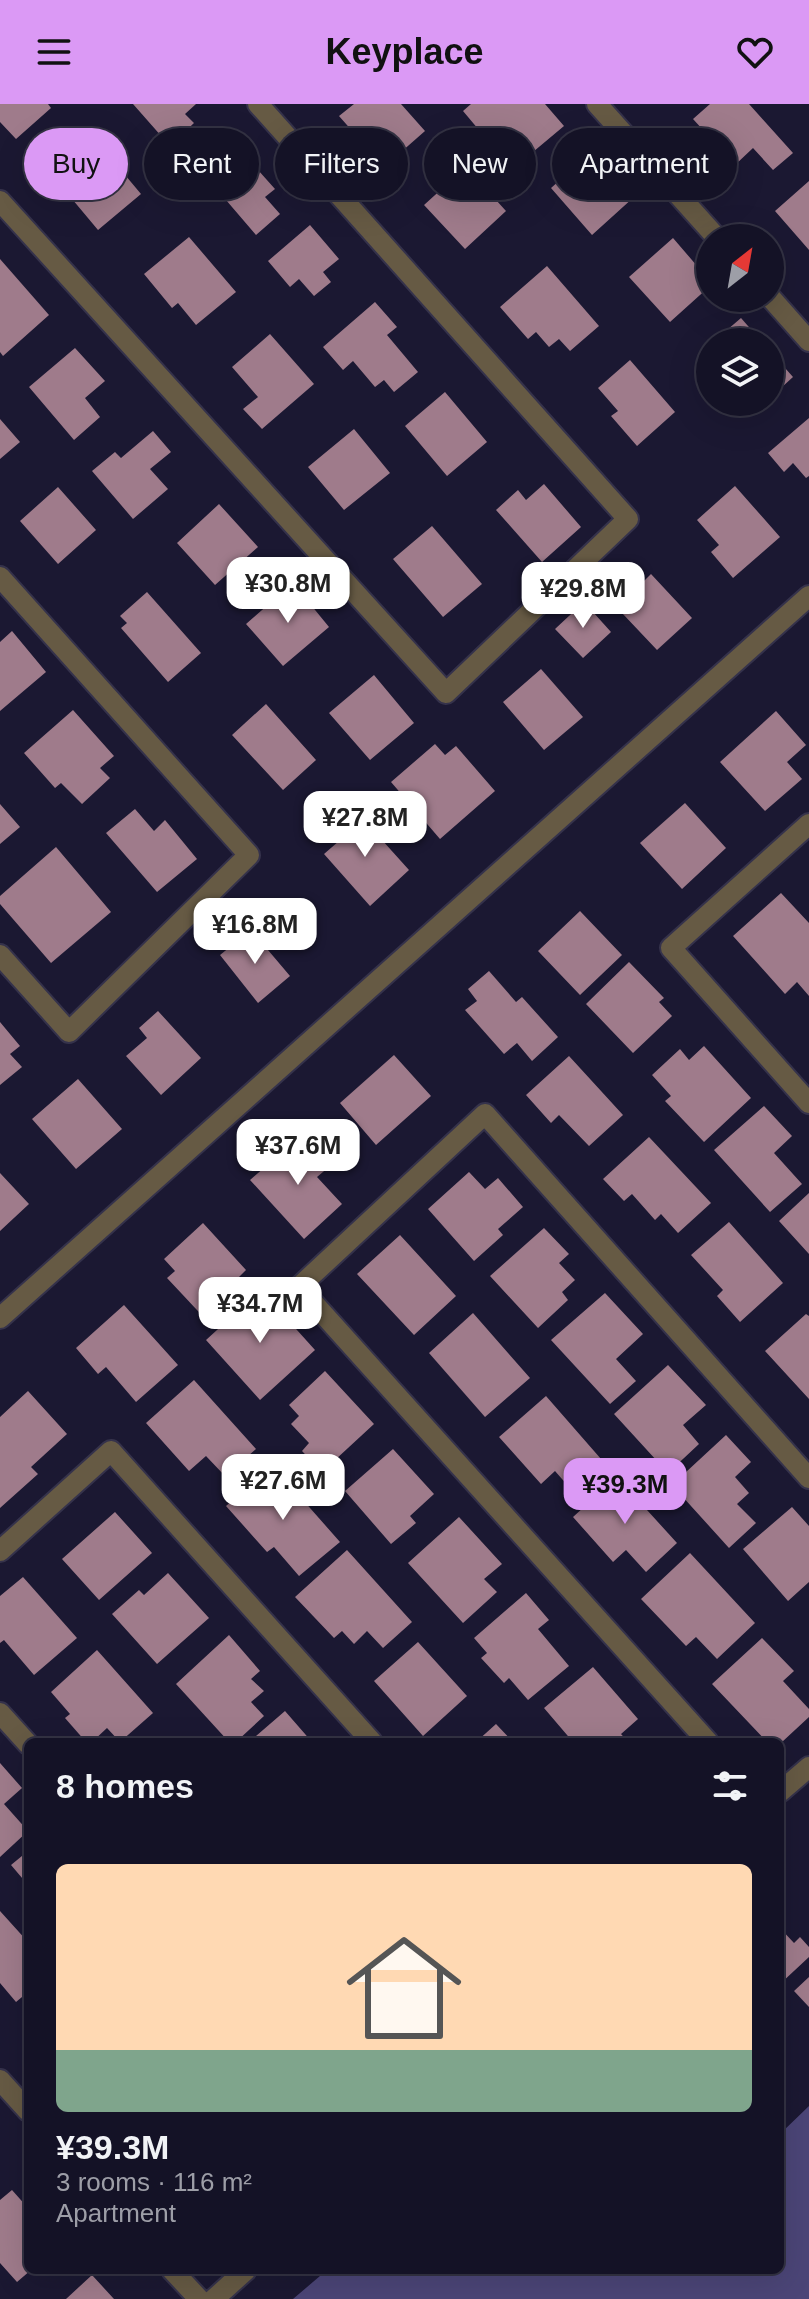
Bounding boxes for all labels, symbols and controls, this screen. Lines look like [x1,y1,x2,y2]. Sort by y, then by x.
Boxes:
icon: menu [32,30,76,74]
icon: heart [733,30,777,74]
text: Keyplace [325,31,484,72]
chip: Buy [24,128,128,200]
chip: Rent [144,128,259,200]
chip: Filters [275,128,408,200]
chip: New [424,128,536,200]
chip: Apartment [552,128,737,200]
north arrow [696,224,784,312]
map controls [696,224,784,416]
button: layers [696,328,784,416]
pin: ¥30.8M [223,557,353,625]
pin: ¥29.8M [518,562,648,630]
text: ¥30.8M [245,568,331,598]
text: ¥29.8M [540,573,626,603]
pin: ¥27.8M [300,791,430,859]
text: ¥27.8M [322,802,408,832]
pin: ¥16.8M [190,898,320,966]
text: ¥16.8M [212,909,298,939]
pin: ¥37.6M [233,1119,363,1187]
text: ¥37.6M [255,1130,341,1160]
pin: ¥34.7M [195,1277,325,1345]
text: ¥34.7M [217,1288,303,1318]
pin: ¥27.6M [218,1454,348,1522]
pin: ¥39.3M [560,1458,690,1526]
text: ¥27.6M [240,1465,326,1495]
text: ¥39.3M [582,1469,668,1499]
icon: filters [708,1764,752,1808]
text: 8 homes [56,1767,194,1805]
icon: home [332,1916,476,2060]
text: ¥39.3M [56,2128,169,2166]
text: 3 rooms · 116 m² [56,2167,252,2197]
text: Apartment [56,2198,176,2228]

